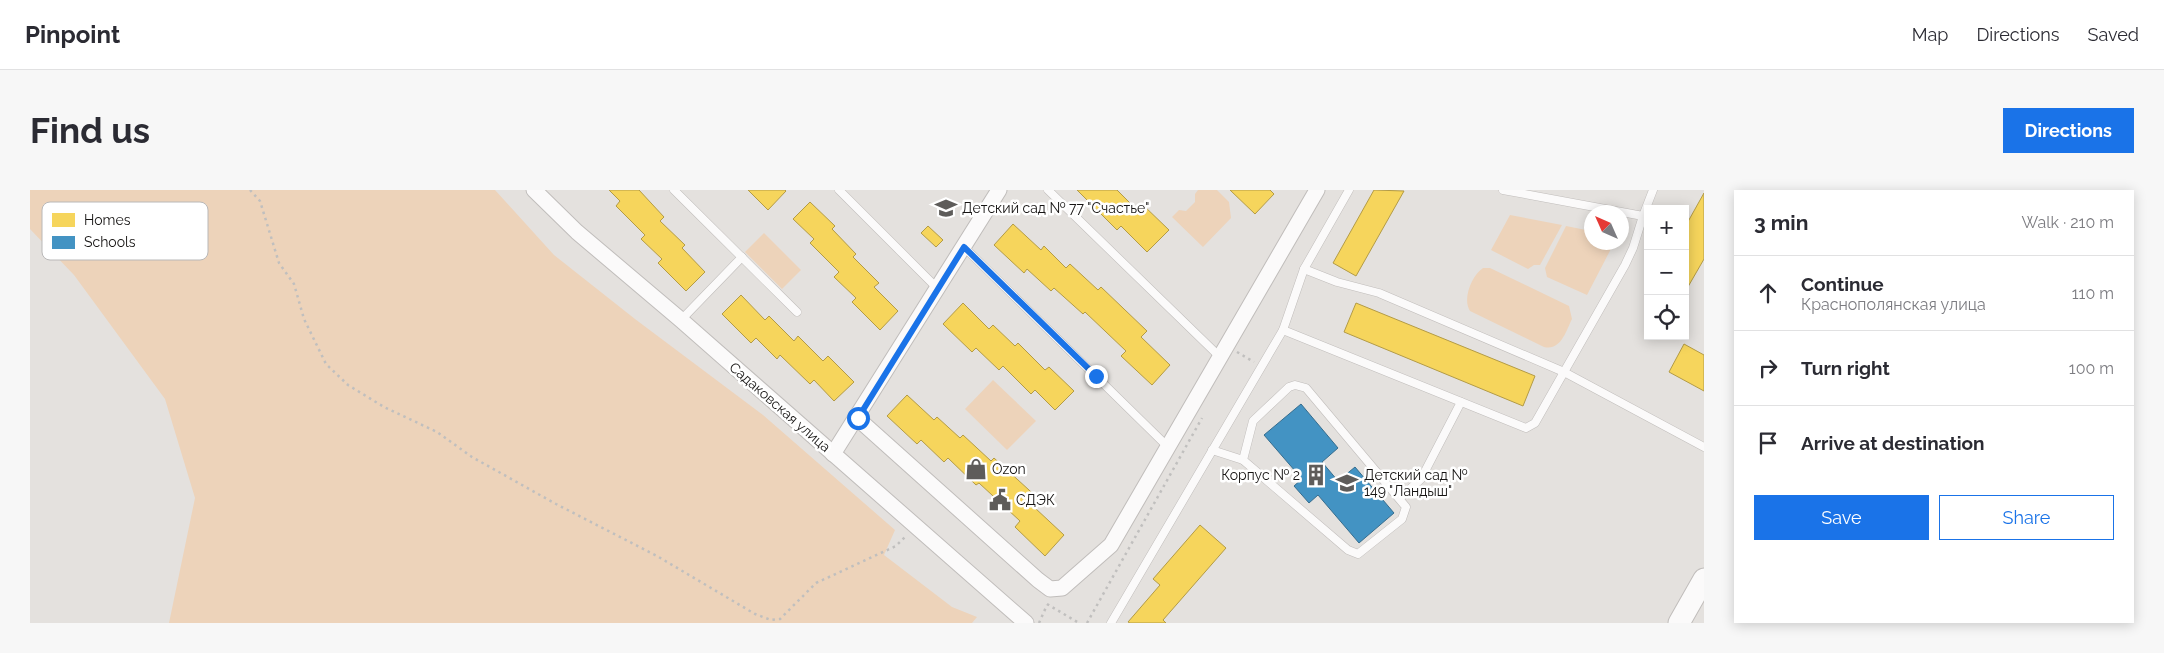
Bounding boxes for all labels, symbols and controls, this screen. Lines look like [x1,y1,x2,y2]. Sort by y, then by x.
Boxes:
text: Pinpoint [25,20,120,49]
text: Map [1912,24,1948,45]
text: Directions [1976,24,2060,45]
text: Saved [2088,24,2139,45]
button: Directions [2003,108,2134,153]
text: Find us [30,110,150,151]
school or university icon: Детский сад № 77 "Счастье" [933,195,959,221]
place label: Детский сад № 77 "Счастье" [962,200,1149,216]
legend [42,202,208,260]
north arrow [1584,205,1629,250]
map controls [1644,205,1689,340]
button: + [1644,205,1689,250]
text: 3 min [1754,210,1808,235]
text: Homes [84,212,131,228]
text: Walk · 210 m [2022,213,2114,232]
text: Schools [84,234,136,250]
button: − [1644,250,1689,295]
text: Continue [1801,273,1884,295]
icon: ahead [1754,279,1782,307]
text: 110 m [2072,284,2114,303]
button: locate [1644,295,1689,340]
text: Краснополянская улица [1801,295,1986,314]
icon: right [1754,354,1782,382]
text: Turn right [1801,357,1890,379]
street label: Садаковская улица [726,359,834,455]
text: 100 m [2069,359,2114,378]
route end [1085,365,1108,388]
route start [847,407,870,430]
icon: arrive [1754,429,1782,457]
text: Arrive at destination [1801,432,1985,454]
shop icon: Ozon [963,456,989,482]
place label: Ozon [992,461,1026,477]
building icon: Корпус № 2 [1303,462,1329,488]
place label: Корпус № 2 [1221,467,1300,483]
place label: Детский сад № 149 "Ландыш" [1364,467,1468,499]
school or university icon: Детский сад № 149 "Ландыш" [1334,470,1360,496]
public building icon: СДЭК [987,487,1013,513]
place label: СДЭК [1016,492,1055,508]
button: Save [1754,495,1929,540]
button: Share [1939,495,2114,540]

